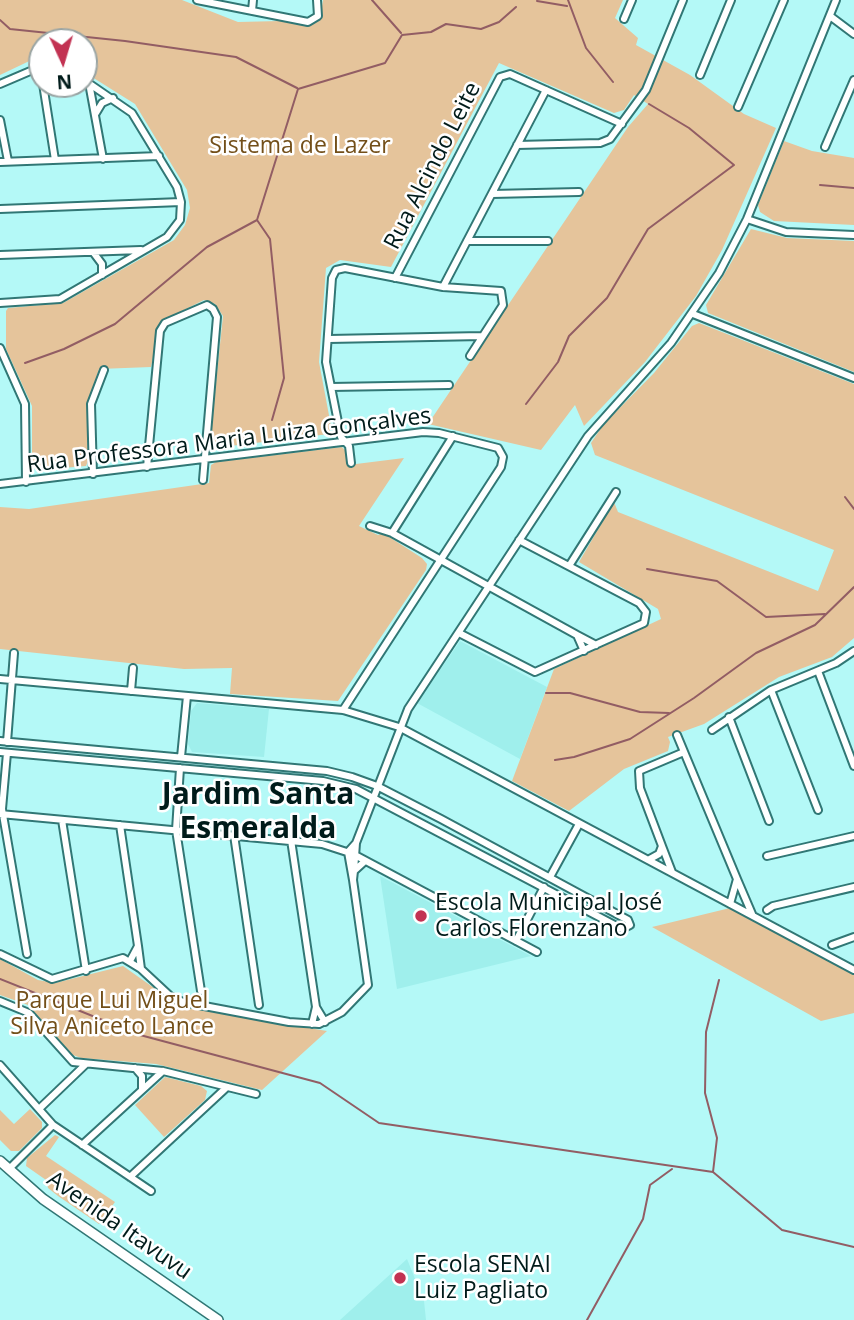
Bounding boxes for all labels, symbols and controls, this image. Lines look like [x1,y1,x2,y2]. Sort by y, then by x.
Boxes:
north arrow [28,28,98,98]
text: N [56,68,73,95]
street label: Rua Alcindo Leite [379,78,487,254]
park label: Sistema de Lazer [209,132,391,160]
street label: Rua Professora Maria Luiza Gonçalves [25,402,433,480]
district label: Jardim Santa Esmeralda [162,777,354,848]
place label: Escola Municipal José Carlos Florenzano [435,889,662,943]
marker: Escola Municipal José Carlos Florenzano [413,908,429,924]
park label: Parque Lui Miguel Silva Aniceto Lance [10,987,214,1041]
street label: Avenida Itavuvu [41,1166,197,1286]
place label: Escola SENAI Luiz Pagliato [414,1251,551,1305]
marker: Escola SENAI Luiz Pagliato [392,1270,408,1286]

